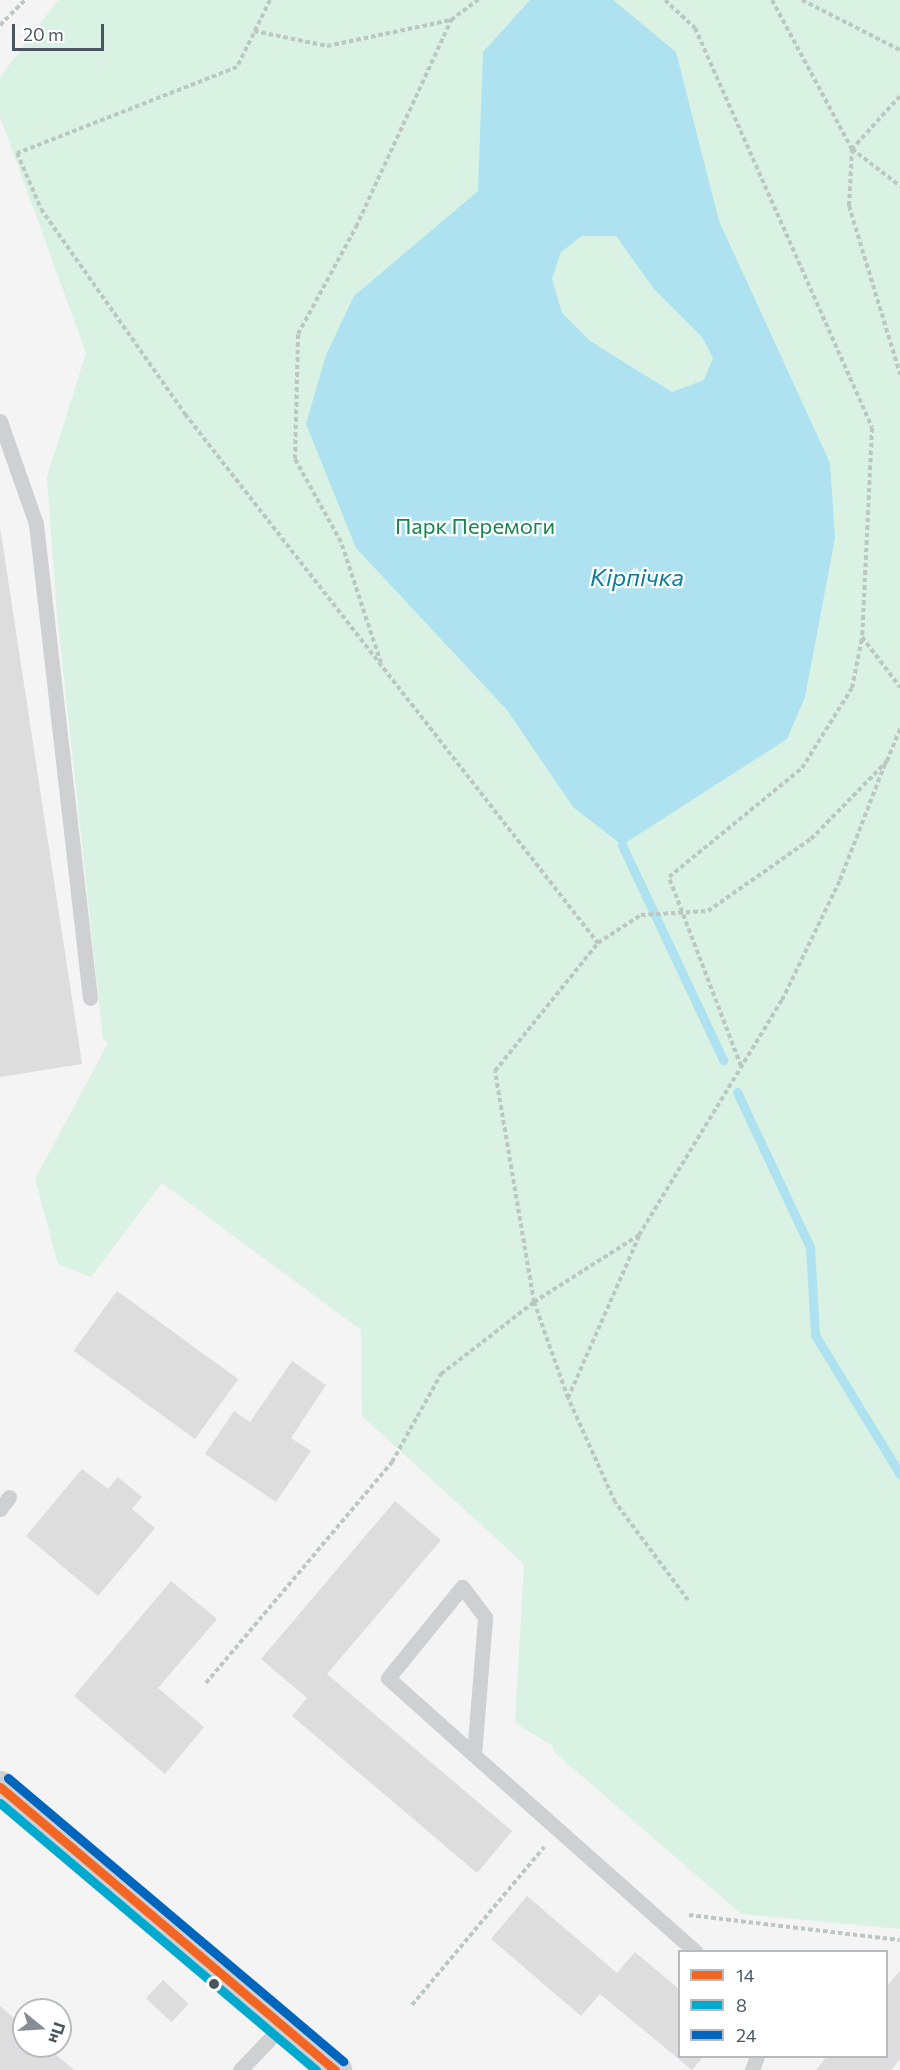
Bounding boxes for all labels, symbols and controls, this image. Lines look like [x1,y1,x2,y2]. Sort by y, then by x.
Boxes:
scale bar [15,12,106,50]
text: 20 m [23,23,64,45]
park label: Парк Перемоги [395,513,555,539]
water label: Кірпічка [590,563,684,591]
legend [678,1950,888,2058]
text: 14 [736,1964,755,1986]
unlabelled marker [208,1978,220,1990]
text: 8 [736,1994,747,2016]
north arrow [12,1998,72,2058]
text: Пн [45,2020,70,2046]
text: 24 [736,2024,756,2046]

